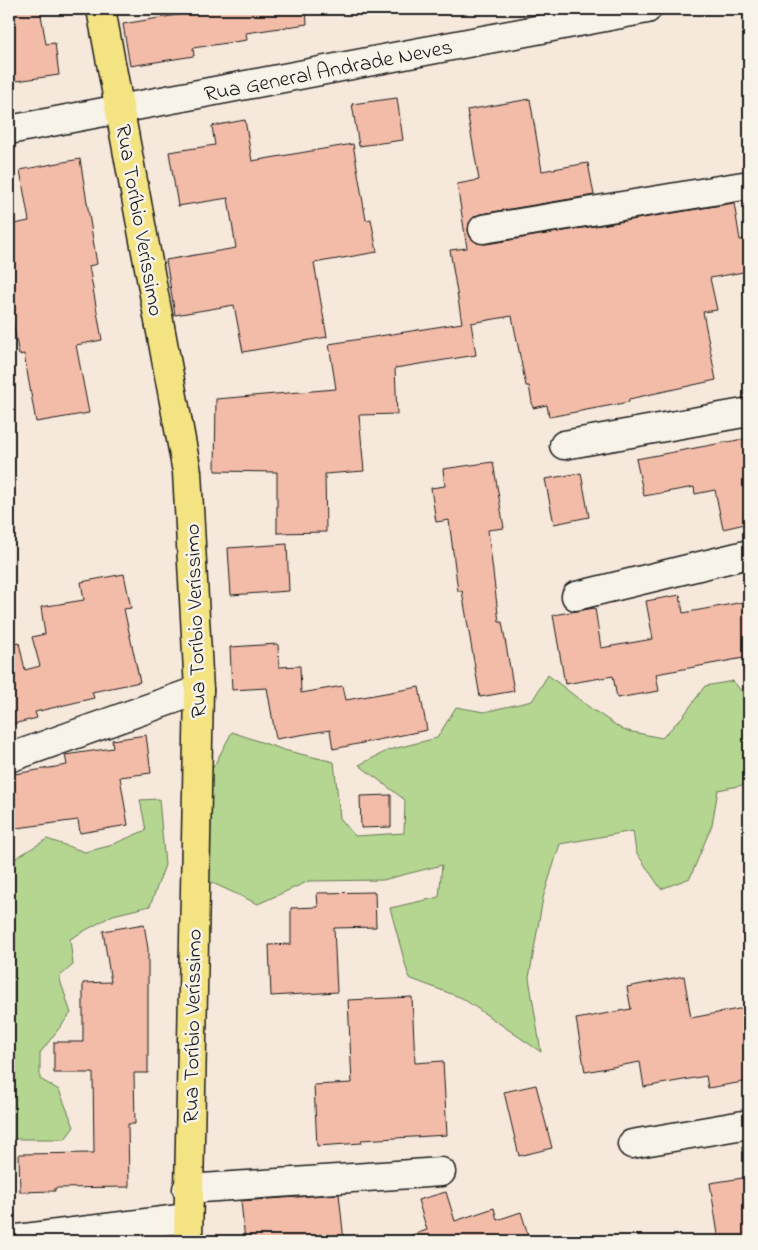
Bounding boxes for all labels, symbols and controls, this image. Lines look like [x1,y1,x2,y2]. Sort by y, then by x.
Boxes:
street label: Rua General Andrade Neves [202,32,456,112]
street label: Rua Toríbio Veríssimo [105,122,171,319]
street label: Rua Toríbio Veríssimo [178,523,216,719]
street label: Rua Toríbio Veríssimo [176,929,212,1124]

